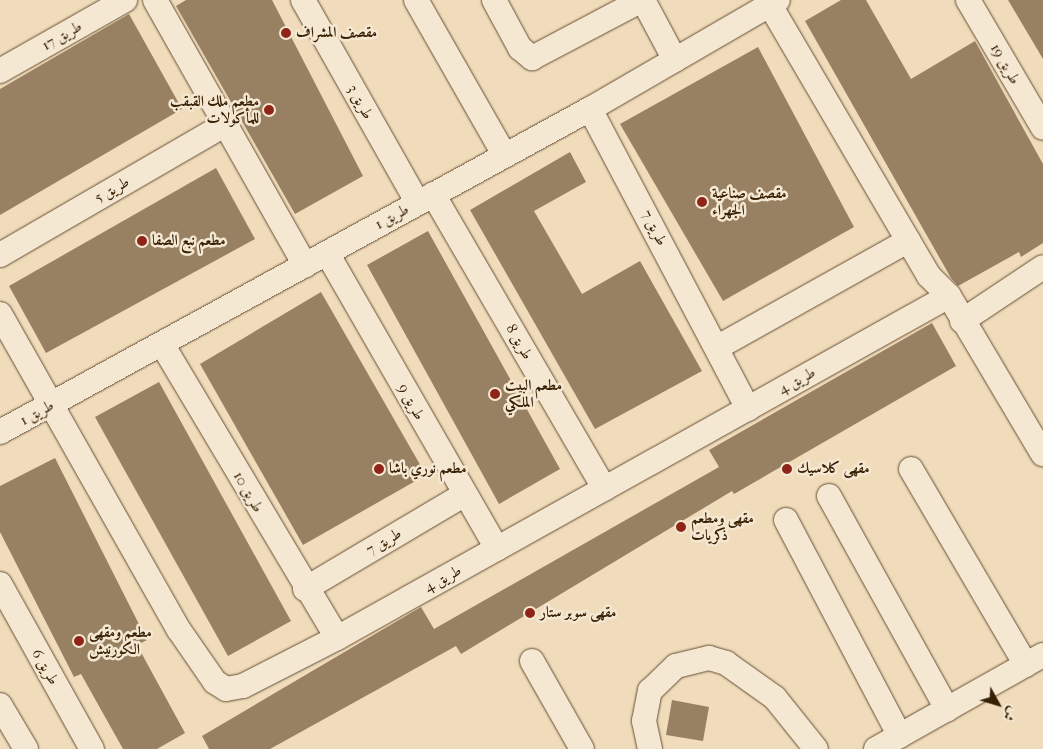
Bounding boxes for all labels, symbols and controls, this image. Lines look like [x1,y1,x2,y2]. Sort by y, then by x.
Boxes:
street label: طريق 17 [39,17,85,55]
place label: مقصف المشراف [296,24,377,42]
marker: مقصف المشراف [280,27,292,39]
street label: طريق 19 [986,41,1024,87]
street label: طريق 3 [343,82,377,122]
place label: مطعم ملك القبقب للمأكولات [170,92,259,127]
marker: مطعم ملك القبقب للمأكولات [263,104,275,116]
street label: طريق 5 [91,173,133,207]
place label: مقصف صناعية الجهراء [712,184,787,219]
marker: مقصف صناعية الجهراء [696,196,708,208]
street label: طريق 1 [372,200,412,234]
street label: طريق 7 [637,207,671,249]
place label: مطعم نبع الصفا [152,232,226,250]
marker: مطعم نبع الصفا [136,235,148,247]
street label: طريق 8 [502,321,536,363]
street label: طريق 4 [775,364,819,398]
place label: مطعم البيت الملكي [505,376,562,411]
street label: طريق 9 [394,381,428,423]
marker: مطعم البيت الملكي [489,388,501,400]
street label: طريق 1 [17,396,57,430]
place label: مطعم نوري باشا [389,460,467,478]
place label: مقهى كلاسيك [797,460,870,478]
marker: مطعم نوري باشا [373,463,385,475]
marker: مقهى كلاسيك [781,463,793,475]
street label: طريق 10 [229,468,267,516]
place label: مقهى ومطعم ذكريات [691,509,754,544]
marker: مقهى ومطعم ذكريات [675,521,687,533]
street label: طريق 7 [363,525,405,559]
street label: طريق 4 [421,562,465,596]
place label: مقهى سوبر ستار [540,604,616,622]
marker: مقهى سوبر ستار [524,607,536,619]
place label: مطعم ومقهى الكورنيش [89,623,152,658]
marker: مطعم ومقهى الكورنيش [73,635,85,647]
street label: طريق 6 [28,646,62,688]
north arrow [973,679,1023,729]
text: ش [999,703,1021,724]

